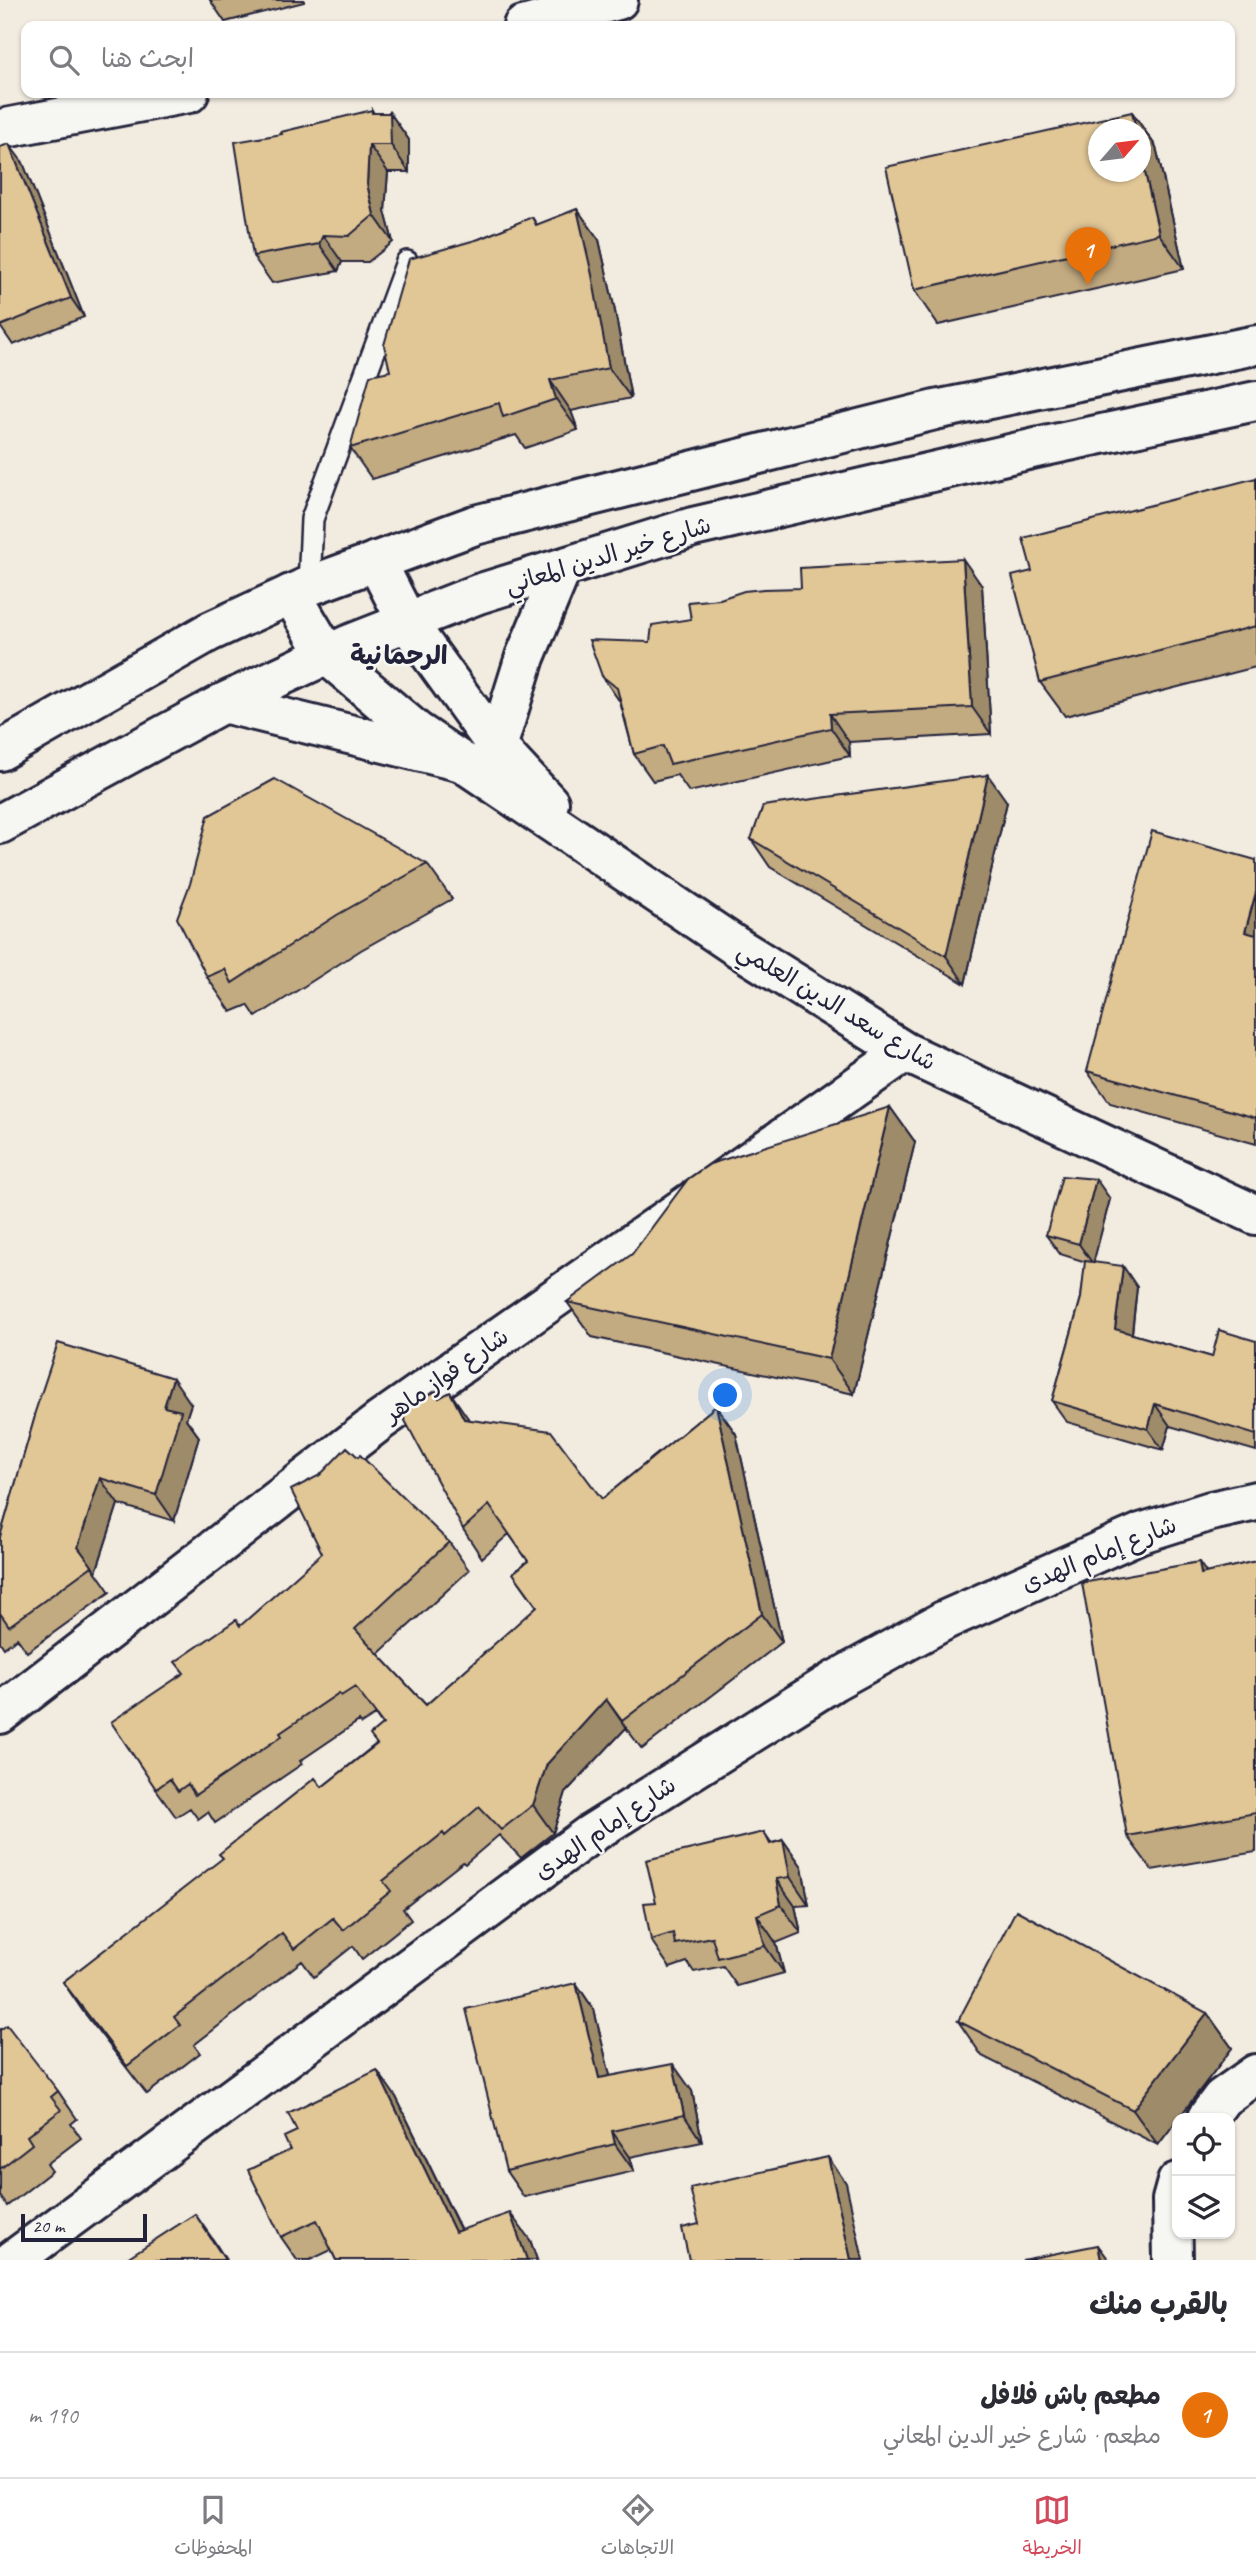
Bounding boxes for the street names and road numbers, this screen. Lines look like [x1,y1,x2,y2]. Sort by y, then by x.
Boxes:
street label: شارع خير الدين المعاني [501,509,716,606]
street label: شارع سعد الدين العلمي [729,935,942,1082]
street label: شارع فواز ماهر [376,1321,515,1432]
street label: شارع إمام الهدى [1017,1509,1182,1601]
street label: شارع إمام الهدى [528,1770,683,1889]

